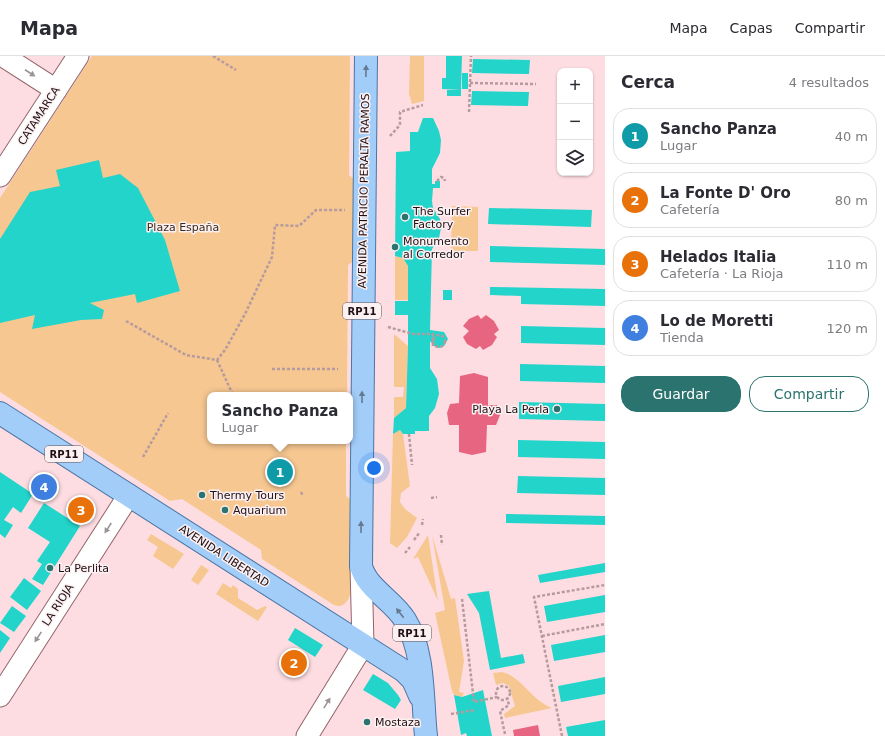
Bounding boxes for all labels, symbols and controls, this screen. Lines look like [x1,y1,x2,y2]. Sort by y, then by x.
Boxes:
text: Mapa [20,17,78,39]
text: Mapa [669,20,708,36]
text: Capas [730,20,773,36]
text: Compartir [795,20,865,36]
one-way arrow [362,65,369,77]
map controls [557,68,593,176]
button: + [557,68,593,104]
one-way arrow [24,69,35,77]
text: Cerca [621,72,675,92]
text: 4 resultados [789,75,869,90]
street label: CATAMARCA [15,84,63,148]
street label: AVENIDA PATRICIO PERALTA RAMOS [356,93,372,289]
button: − [557,104,593,140]
text: Sancho Panza [660,120,777,138]
text: 1 [630,129,640,144]
text: 40 m [835,129,868,144]
text: Lugar [660,138,697,153]
button: layers [557,140,593,176]
text: La Fonte D' Oro [660,184,791,202]
text: 2 [630,193,640,208]
text: 80 m [835,193,868,208]
text: Cafetería [660,202,720,217]
place label: The Surfer Factory [412,205,471,231]
marker: The Surfer Factory [400,212,410,222]
park label: Plaza España [147,221,219,234]
place label: Monumento al Corredor [403,235,469,261]
marker: Monumento al Corredor [390,242,400,252]
text: Helados Italia [660,248,776,266]
text: 3 [630,257,640,272]
text: 110 m [826,257,868,272]
text: Cafetería · La Rioja [660,266,784,281]
road number: RP11 [343,303,381,319]
text: Lo de Moretti [660,312,774,330]
text: 4 [630,321,640,336]
text: 120 m [826,321,868,336]
text: Tienda [660,330,704,345]
button: Guardar [621,376,741,412]
button: Compartir [749,376,869,412]
one-way arrow [359,390,365,403]
popup [207,392,353,444]
text: Sancho Panza [222,402,338,420]
place label: Playa La Perla [472,403,549,416]
marker: Playa La Perla [552,404,562,414]
text: Lugar [222,420,258,435]
road number: RP11 [45,446,83,462]
pin: 1 [267,457,293,487]
your location [364,458,384,478]
pin: 4 [31,472,57,502]
place label: Thermy Tours [209,489,285,502]
marker: Thermy Tours [197,490,207,500]
pin: 3 [68,495,94,525]
place label: Aquarium [233,504,286,517]
marker: Aquarium [220,505,230,515]
one-way arrow [358,520,364,533]
one-way arrow [104,522,111,533]
street label: AVENIDA LIBERTAD [177,522,271,590]
place label: La Perlita [58,562,109,575]
marker: La Perlita [45,563,55,573]
street label: LA RIOJA [40,581,77,628]
one-way arrow [395,607,404,618]
road number: RP11 [393,625,431,641]
one-way arrow [34,631,41,643]
pin: 2 [281,648,307,678]
one-way arrow [324,697,331,709]
place label: Mostaza [375,716,421,729]
marker: Mostaza [362,717,372,727]

